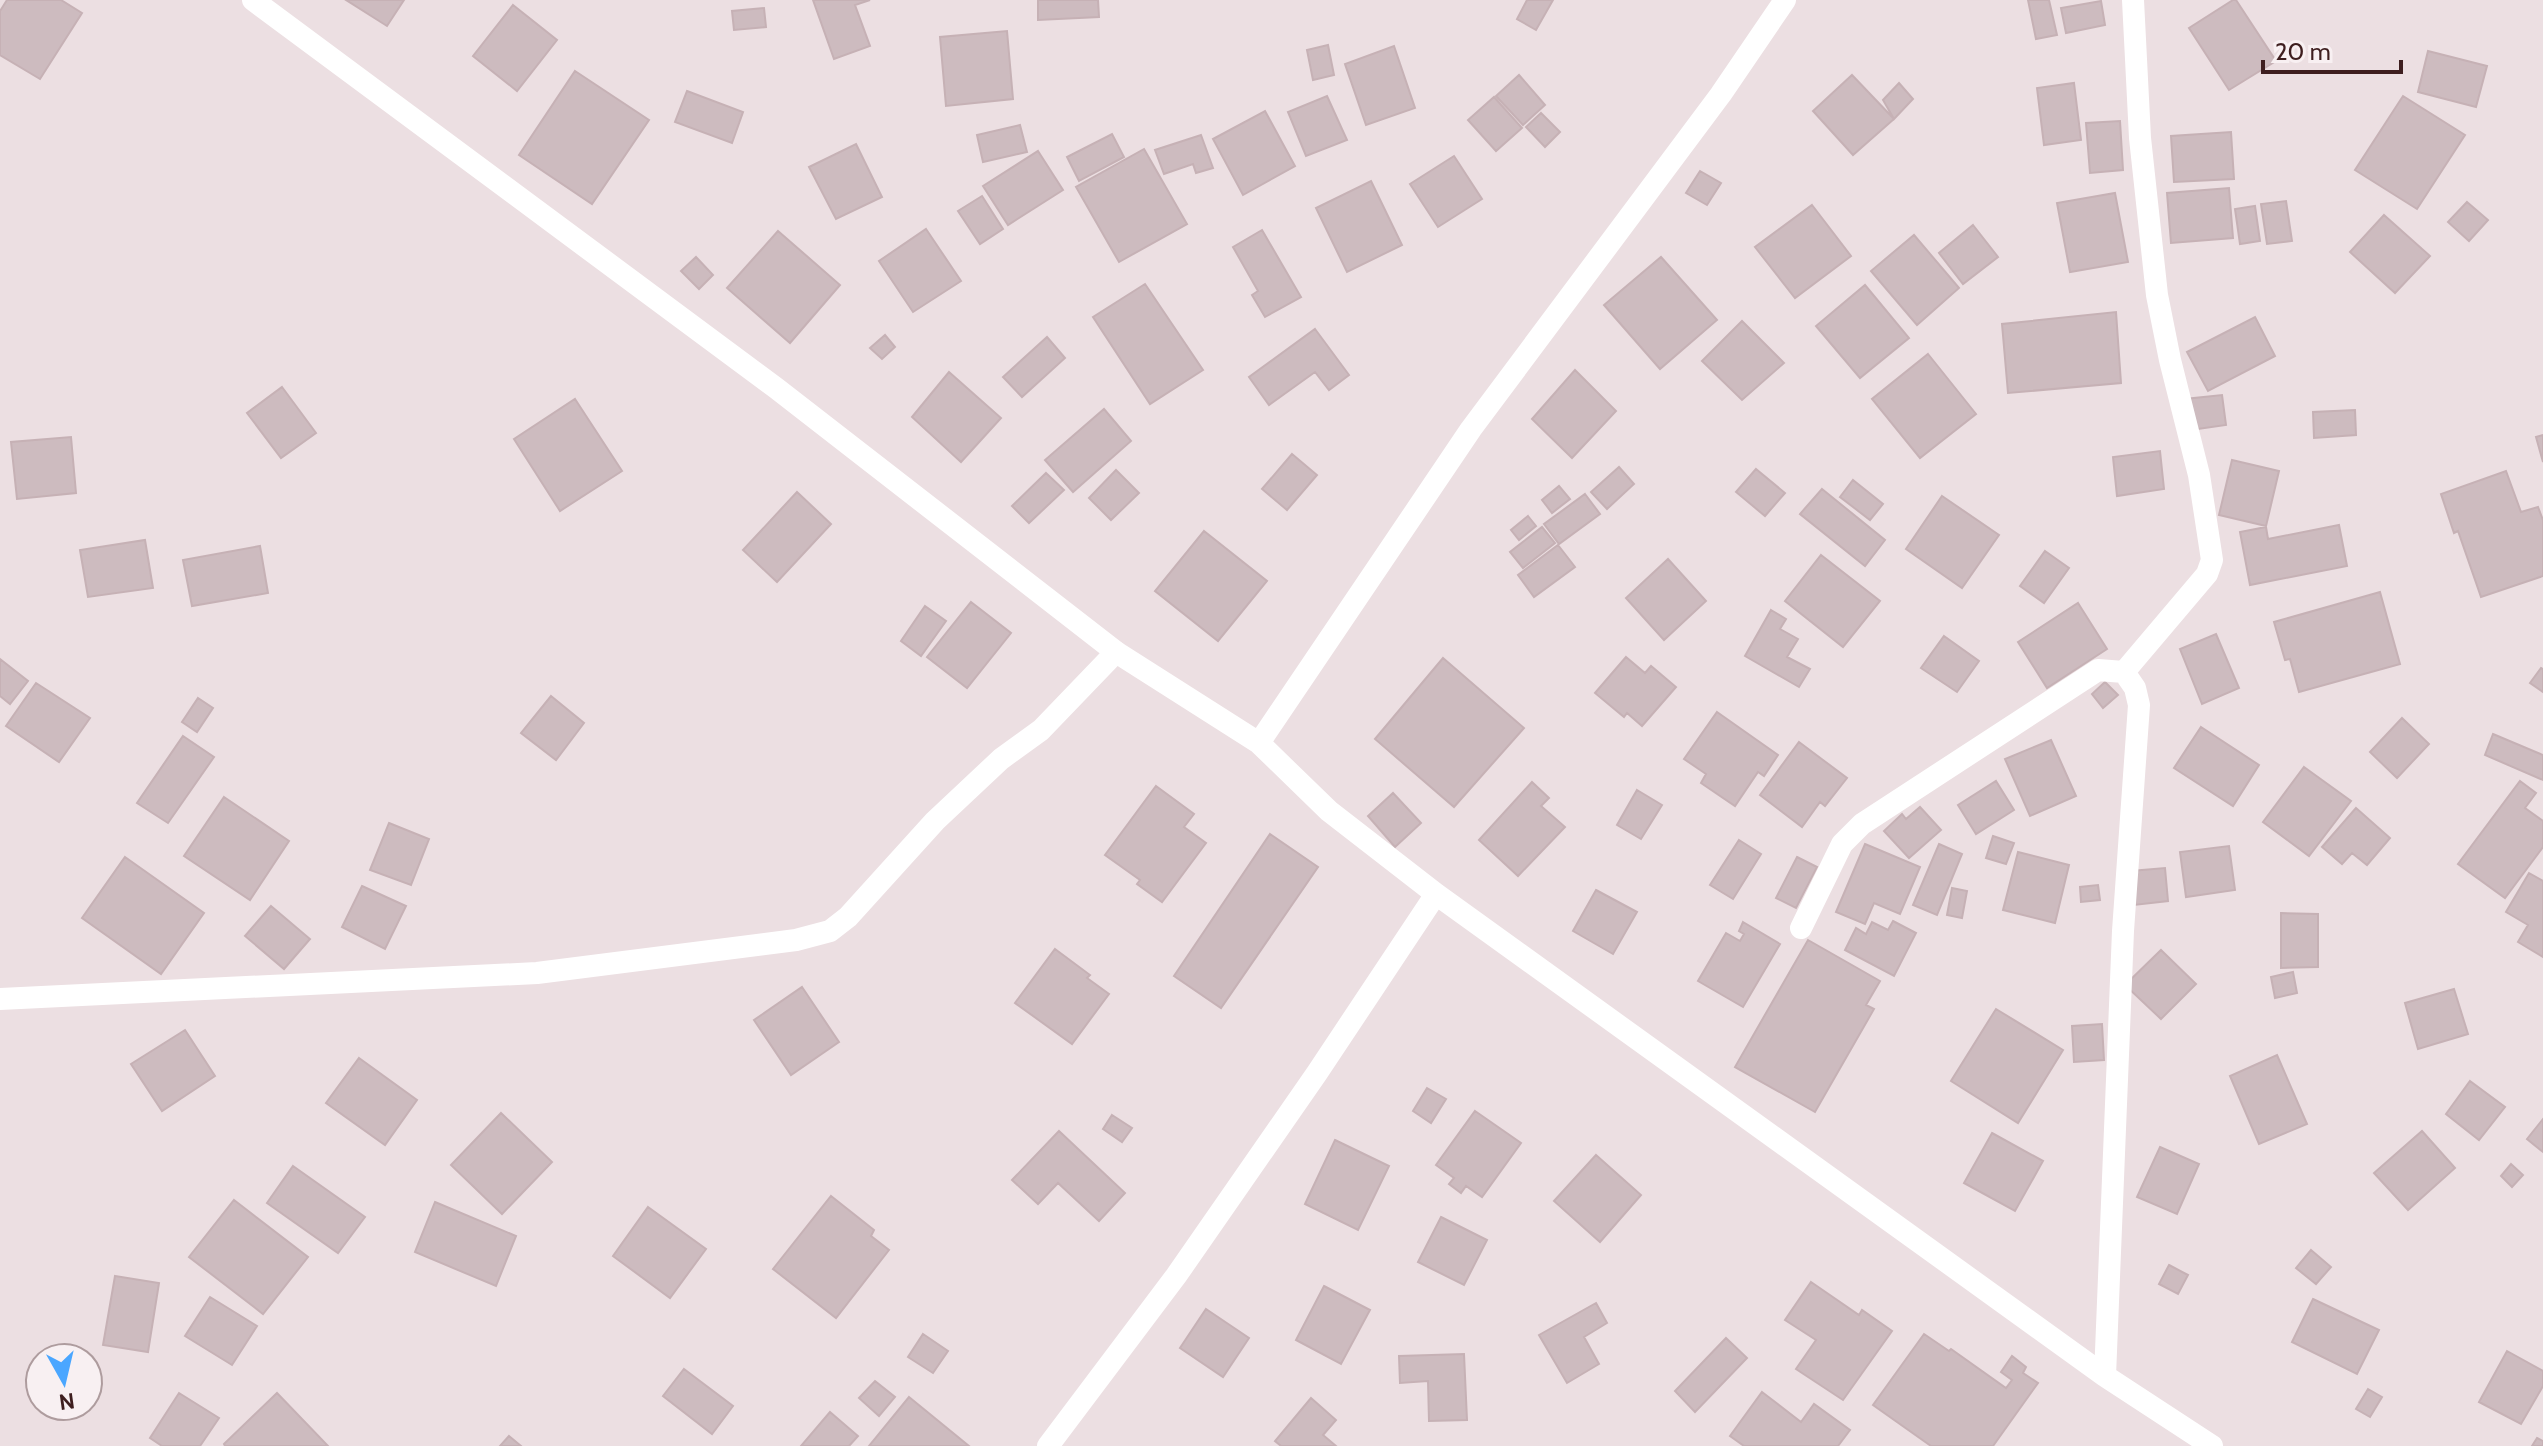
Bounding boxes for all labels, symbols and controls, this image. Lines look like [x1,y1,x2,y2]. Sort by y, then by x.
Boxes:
scale bar [2263,24,2401,74]
text: 20 m [2275,37,2331,66]
north arrow [24,1342,104,1422]
text: N [57,1387,76,1416]

